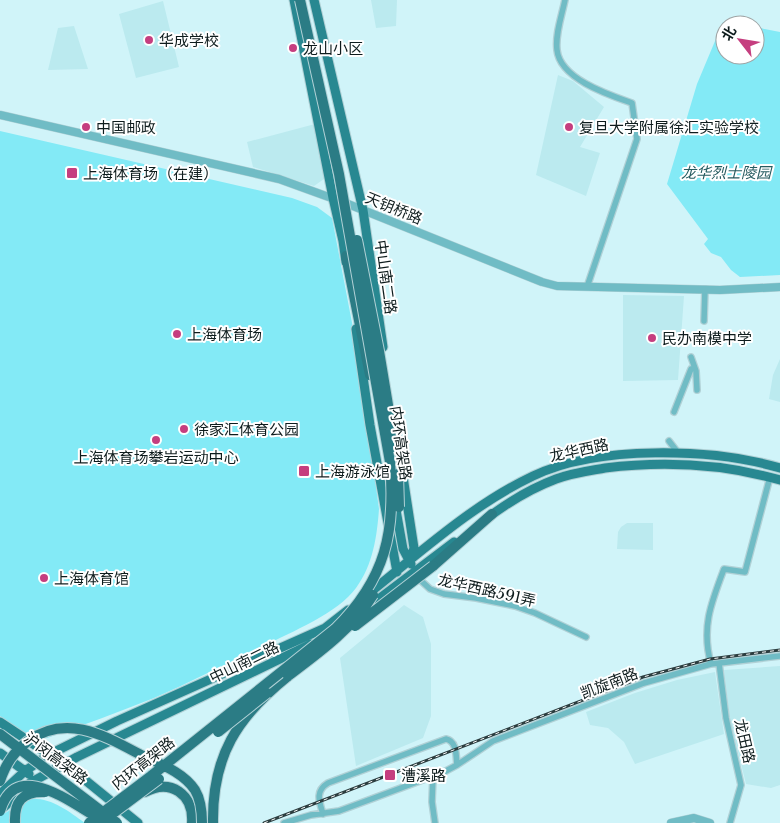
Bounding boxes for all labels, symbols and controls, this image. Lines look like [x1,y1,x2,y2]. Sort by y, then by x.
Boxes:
north arrow [715,15,765,65]
text: 北 [718,23,740,44]
place label: 华成学校 [159,31,219,50]
marker: 华成学校 [143,34,155,46]
place label: 龙山小区 [303,39,363,58]
marker: 龙山小区 [287,42,299,54]
place label: 中国邮政 [96,118,156,137]
place label: 复旦大学附属徐汇实验学校 [579,118,759,137]
marker: 中国邮政 [80,121,92,133]
marker: 复旦大学附属徐汇实验学校 [563,121,575,133]
park label: 龙华烈士陵园 [681,163,773,182]
place label: 上海体育场（在建） [83,164,218,183]
marker: 上海体育场（在建） [65,166,79,180]
street label: 天钥桥路 [363,188,425,228]
street label: 中山南二路 [371,239,401,315]
place label: 上海体育场 [187,325,262,344]
marker: 上海体育场 [171,328,183,340]
place label: 民办南模中学 [662,329,752,348]
marker: 民办南模中学 [646,332,658,344]
street label: 内环高架路 [386,405,416,481]
place label: 徐家汇体育公园 [194,420,299,439]
marker: 徐家汇体育公园 [178,423,190,435]
marker: 上海体育场攀岩运动中心 [150,434,162,446]
street label: 龙华西路 [548,434,610,466]
place label: 上海体育场攀岩运动中心 [73,448,239,467]
place label: 上海游泳馆 [315,462,390,481]
marker: 上海游泳馆 [297,464,311,478]
place label: 上海体育馆 [54,569,129,588]
street label: 龙华西路591弄 [436,570,538,610]
marker: 上海体育馆 [38,572,50,584]
street label: 中山南二路 [206,637,282,687]
street label: 凯旋南路 [578,663,640,703]
street label: 龙田路 [731,717,759,765]
street label: 沪闵高架路 [20,728,92,788]
street label: 内环高架路 [108,732,178,794]
place label: 漕溪路 [401,766,446,785]
marker: 漕溪路 [383,768,397,782]

